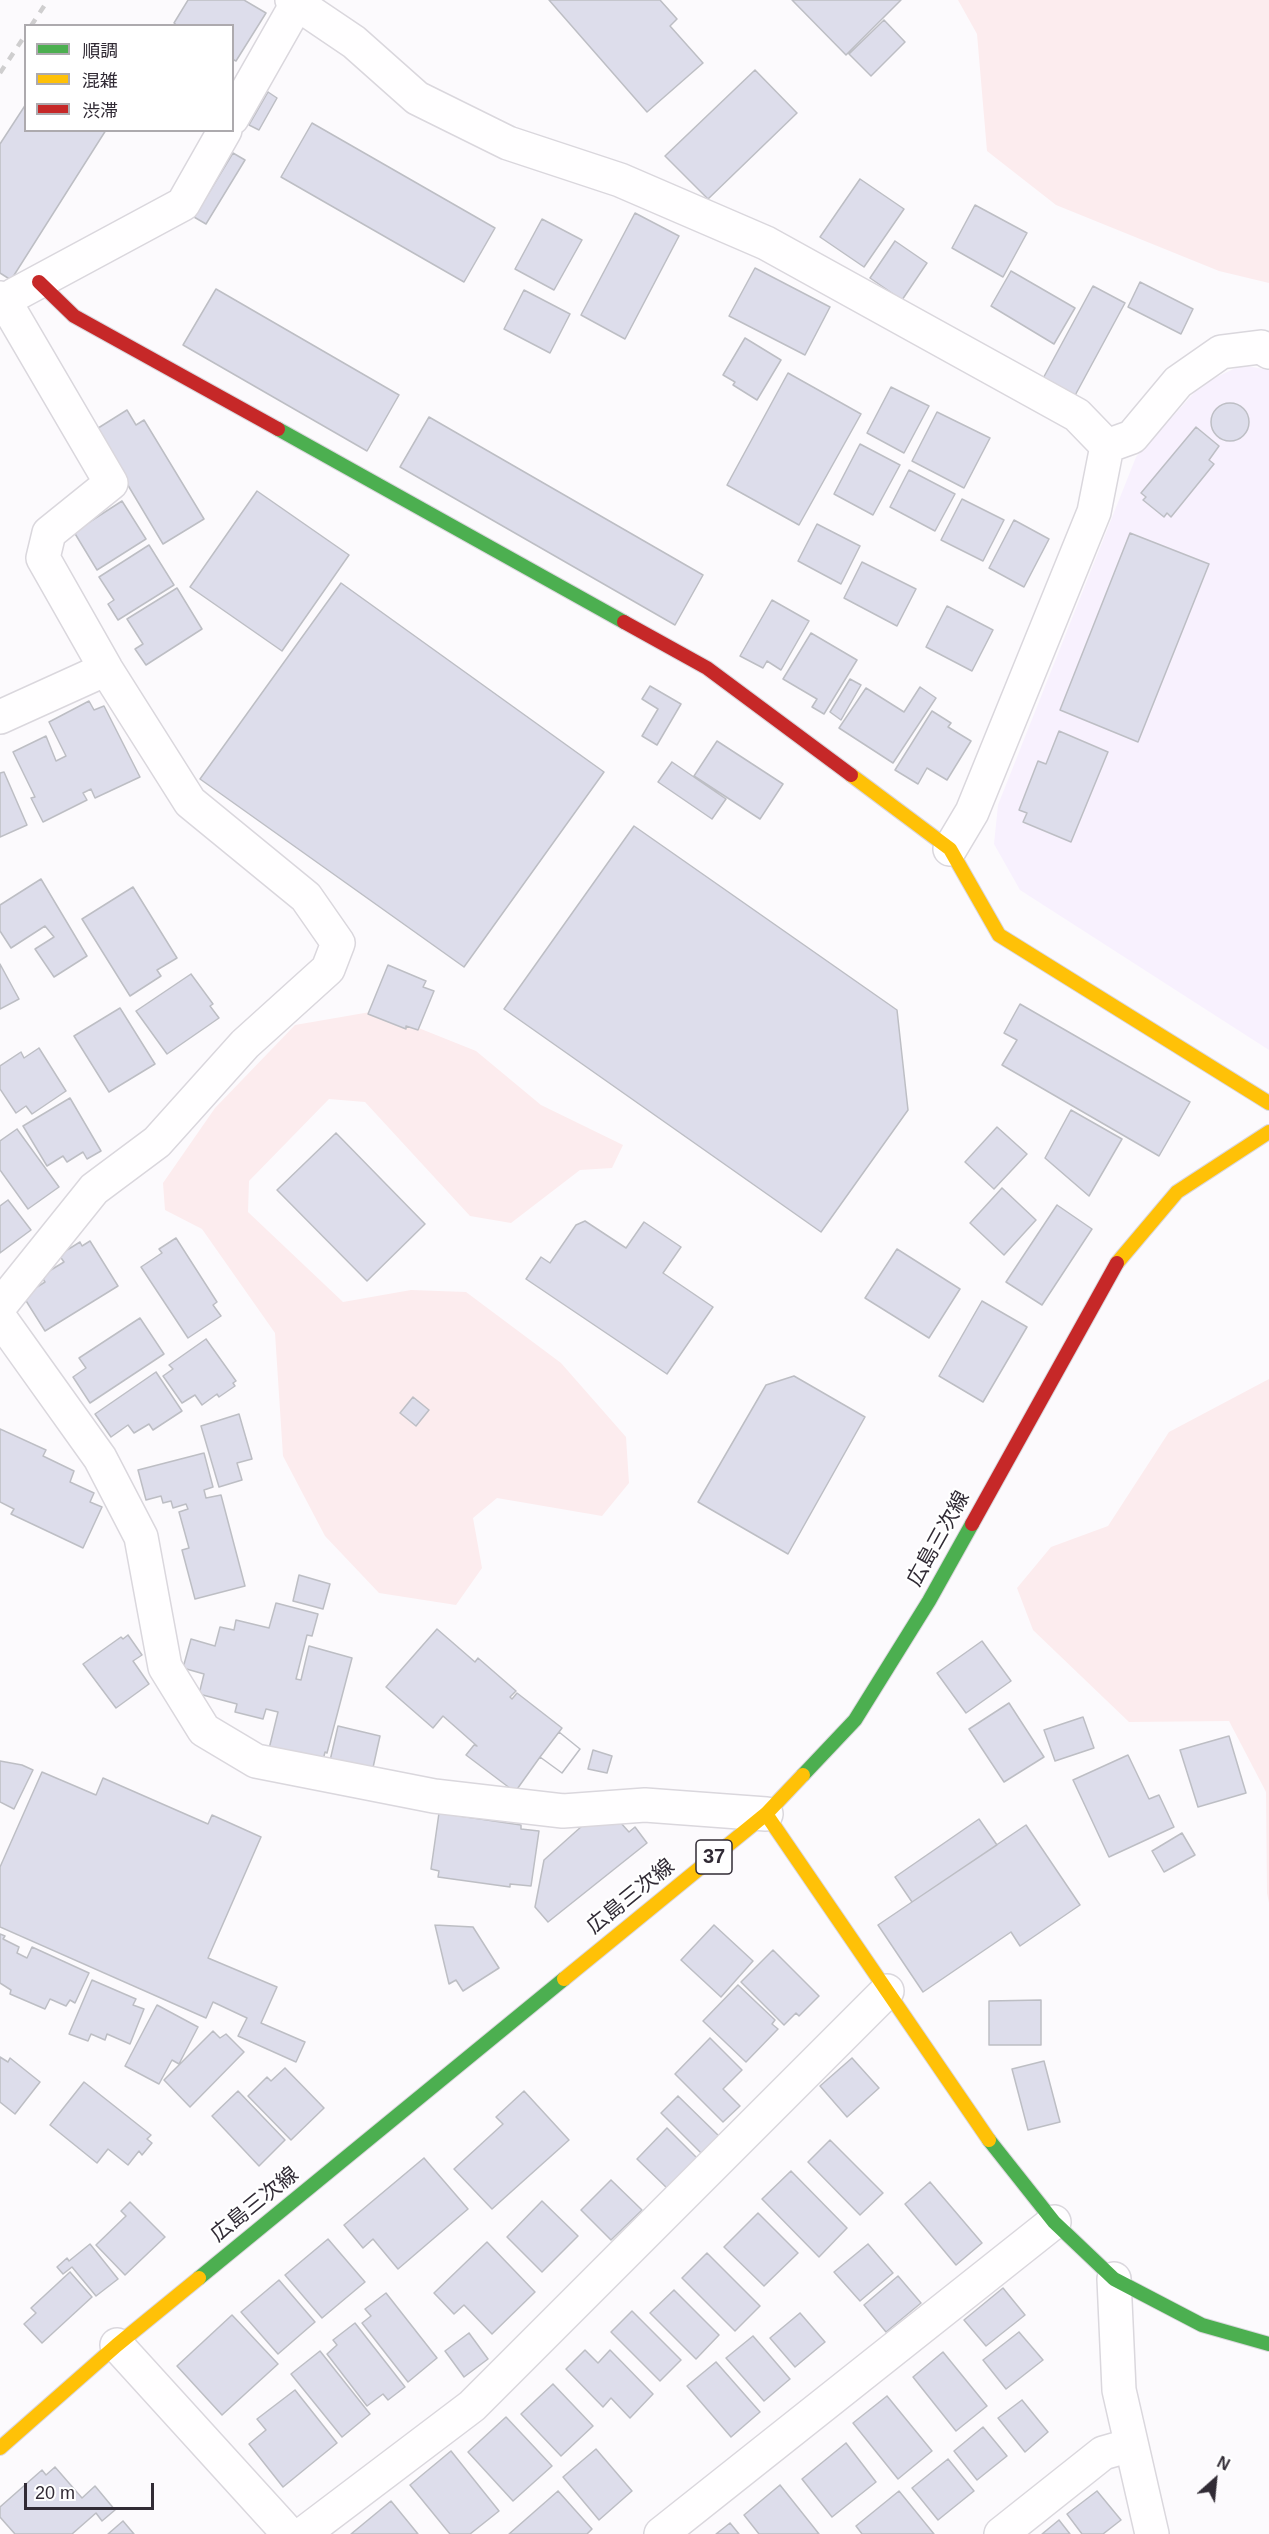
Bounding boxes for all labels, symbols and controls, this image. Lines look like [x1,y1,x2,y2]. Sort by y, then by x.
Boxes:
legend [24,24,234,132]
text: 順調 [82,41,118,61]
text: 混雑 [82,71,118,91]
text: 渋滞 [82,101,118,121]
street label: 広島三次線 [903,1487,975,1591]
road number: 37 [696,1840,732,1874]
street label: 広島三次線 [582,1854,680,1940]
street label: 広島三次線 [206,2162,304,2248]
north arrow [1185,2450,1245,2510]
text: N [1214,2453,1232,2474]
scale bar [27,2471,158,2509]
text: 20 m [35,2483,75,2503]

